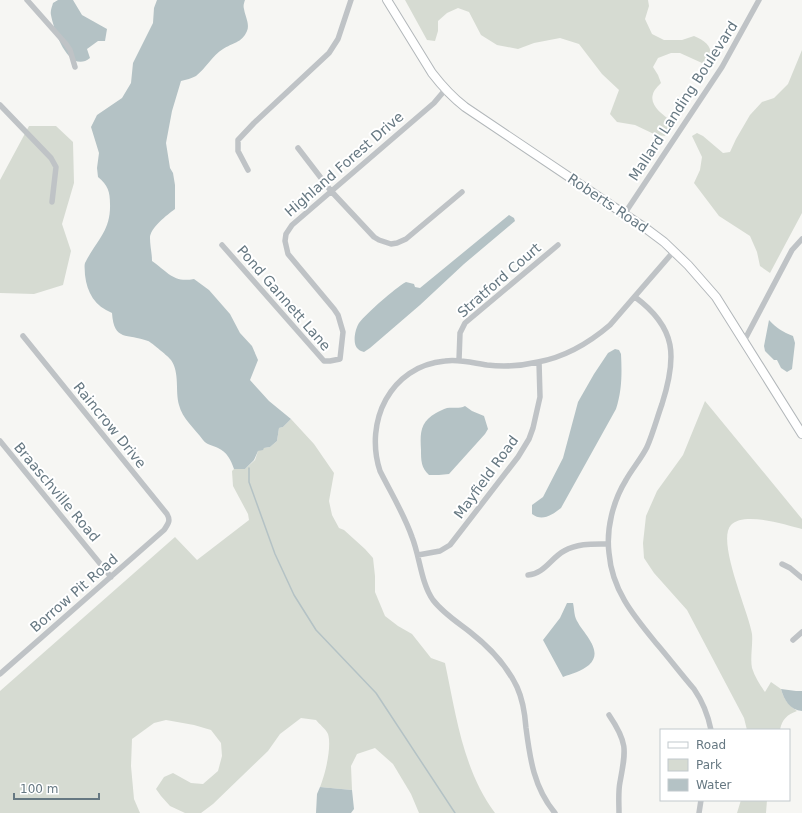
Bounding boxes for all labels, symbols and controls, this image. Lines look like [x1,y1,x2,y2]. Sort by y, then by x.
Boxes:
street label: Mallard Landing Boulevard [625,18,741,184]
street label: Highland Forest Drive [282,108,406,220]
street label: Roberts Road [565,170,651,236]
street label: Stratford Court [454,239,544,320]
street label: Pond Gannett Lane [234,242,334,354]
street label: Raincrow Drive [71,379,149,471]
street label: Mayfield Road [451,432,521,522]
street label: Braaschville Road [11,439,103,545]
street label: Borrow Pit Road [27,551,121,635]
legend [660,729,790,801]
text: Road [696,738,726,752]
text: Park [696,758,722,772]
scale bar [14,775,99,801]
text: Water [696,778,732,792]
text: 100 m [20,782,58,796]

